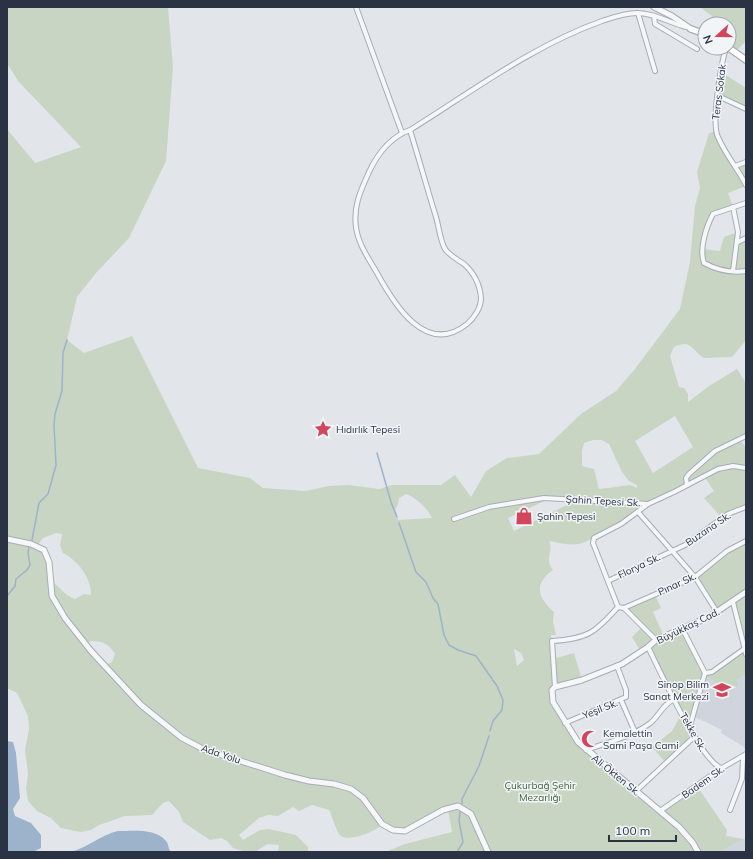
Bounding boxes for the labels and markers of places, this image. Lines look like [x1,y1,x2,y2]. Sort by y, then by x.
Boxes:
place icon: Hıdırlık Tepesi [313,419,333,439]
place label: Hıdırlık Tepesi [336,423,400,436]
shop icon: Şahin Tepesi [514,506,534,526]
place label: Şahin Tepesi [537,510,595,523]
place label: Sinop Bilim Sanat Merkezi [643,678,709,703]
school or university icon: Sinop Bilim Sanat Merkezi [712,680,732,700]
place label: Kemalettin Sami Paşa Cami [603,727,679,752]
mosque icon: Kemalettin Sami Paşa Cami [580,729,600,749]

